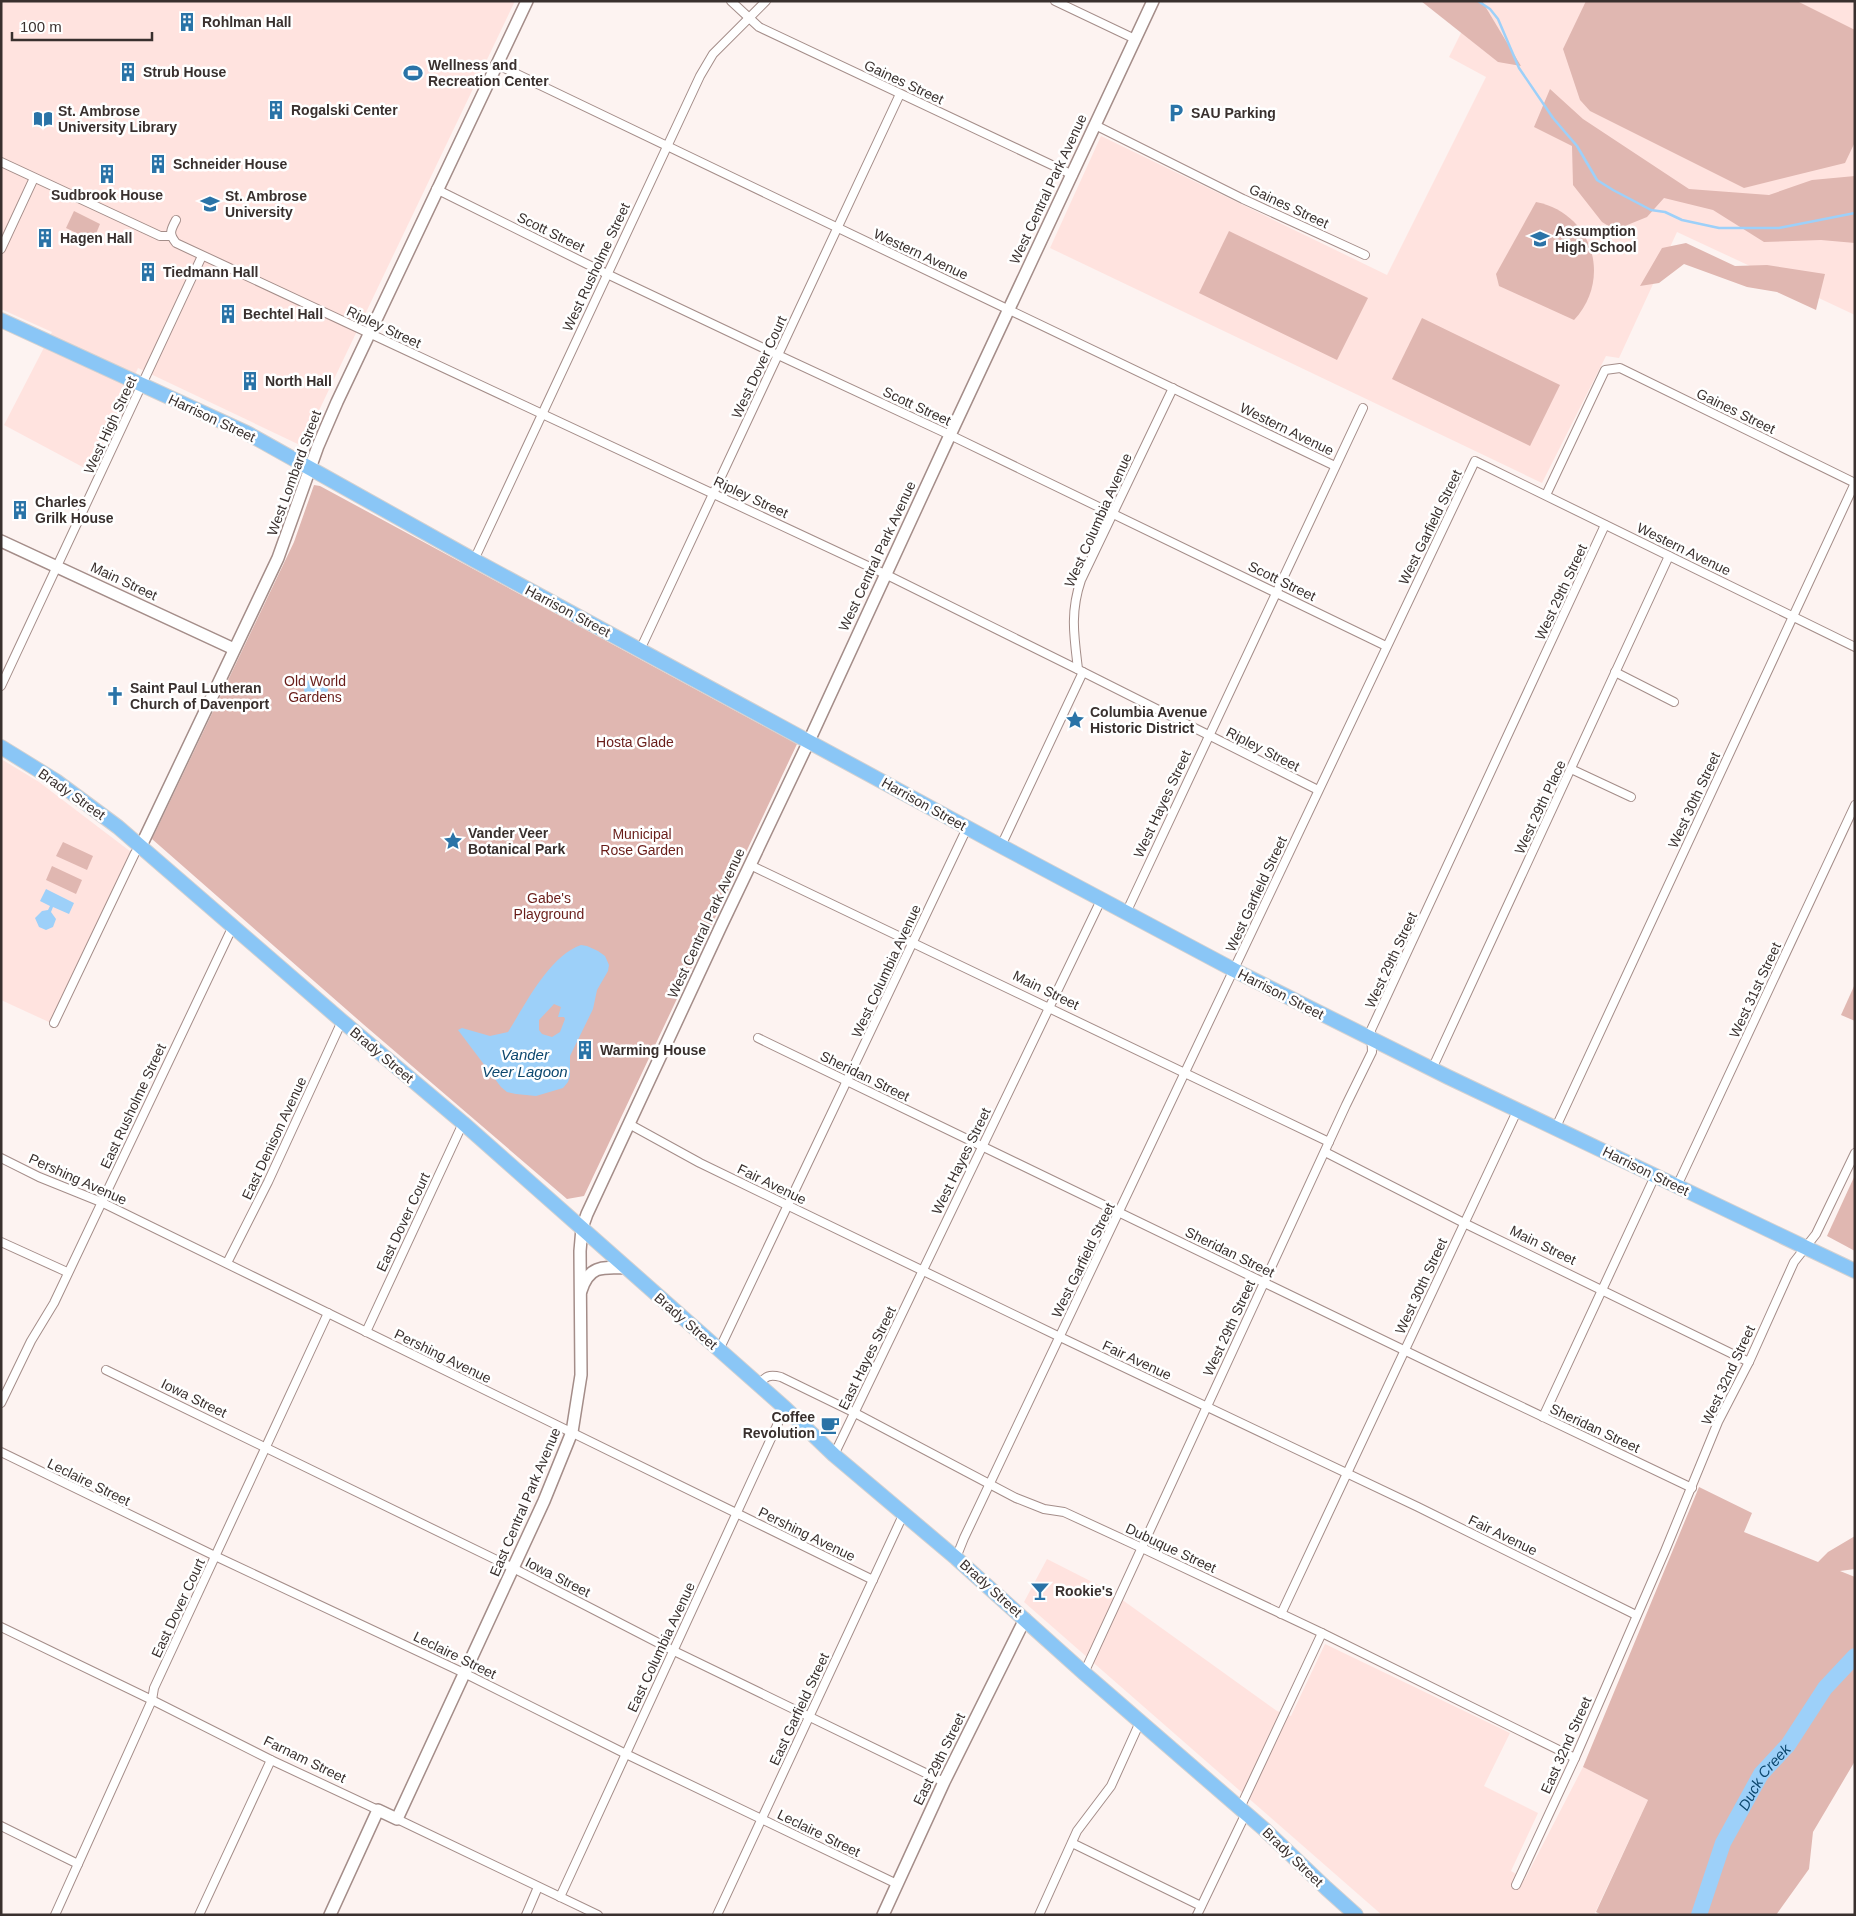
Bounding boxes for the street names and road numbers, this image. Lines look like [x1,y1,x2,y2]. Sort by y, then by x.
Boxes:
street label: Gaines Street [862,57,946,107]
street label: West Central Park Avenue [1006,111,1090,267]
street label: Gaines Street [1247,181,1331,231]
street label: West Rusholme Street [559,200,633,334]
street label: Scott Street [515,209,587,255]
street label: Western Avenue [871,225,971,283]
street label: Ripley Street [344,303,424,351]
street label: West Dover Court [728,313,790,421]
street label: West High Street [80,374,140,476]
street label: Scott Street [880,383,954,429]
street label: Gaines Street [1694,385,1778,437]
street label: Harrison Street [166,391,258,445]
street label: Western Avenue [1238,399,1337,459]
street label: West Lombard Street [264,408,324,538]
street label: West Columbia Avenue [1061,450,1135,589]
street label: West Garfield Street [1395,467,1465,587]
street label: Ripley Street [711,473,791,521]
street label: West Central Park Avenue [835,478,919,634]
street label: Western Avenue [1635,519,1734,579]
street label: West 29th Street [1532,541,1590,643]
street label: Scott Street [1246,558,1318,604]
street label: Main Street [88,559,160,603]
street label: Harrison Street [523,582,613,640]
street label: Ripley Street [1224,724,1302,774]
street label: West Hayes Street [1130,748,1194,860]
street label: West 30th Street [1665,749,1723,851]
street label: West 29th Place [1511,757,1569,856]
street label: Brady Street [36,765,109,823]
street label: Harrison Street [879,774,969,834]
street label: West Garfield Street [1222,834,1290,954]
street label: West Central Park Avenue [664,845,748,1001]
street label: West Columbia Avenue [848,902,924,1040]
street label: West 29th Street [1362,909,1420,1011]
street label: West 31st Street [1726,940,1784,1040]
street label: Harrison Street [1235,965,1327,1023]
street label: Main Street [1010,967,1082,1013]
street label: Brady Street [347,1024,417,1086]
street label: East Rusholme Street [97,1041,169,1171]
street label: Sheridan Street [818,1047,912,1105]
street label: East Denison Avenue [239,1074,310,1202]
street label: West Hayes Street [928,1105,994,1217]
street label: Harrison Street [1600,1143,1692,1199]
street label: Pershing Avenue [27,1150,130,1208]
street label: Fair Avenue [735,1160,809,1208]
street label: East Dover Court [373,1170,433,1274]
street label: West Garfield Street [1048,1200,1118,1320]
street label: Main Street [1507,1222,1579,1268]
street label: Sheridan Street [1183,1223,1277,1281]
street label: West 30th Street [1392,1235,1450,1337]
street label: West 29th Street [1200,1277,1258,1379]
street label: Brady Street [651,1289,721,1353]
street label: East Hayes Street [835,1304,899,1412]
street label: West 32nd Street [1698,1323,1758,1427]
street label: Pershing Avenue [392,1326,494,1386]
street label: Fair Avenue [1100,1337,1174,1383]
street label: Iowa Street [159,1375,229,1421]
street label: Sheridan Street [1548,1400,1643,1456]
street label: East Central Park Avenue [486,1425,564,1579]
street label: Leclaire Street [45,1455,133,1509]
street label: Pershing Avenue [756,1504,858,1564]
street label: Fair Avenue [1466,1511,1540,1559]
street label: Dubuque Street [1123,1520,1219,1576]
street label: Iowa Street [523,1554,593,1600]
street label: East Dover Court [148,1556,208,1660]
street label: Brady Street [957,1556,1025,1620]
street label: East Columbia Avenue [624,1579,698,1714]
street label: Leclaire Street [411,1628,499,1682]
street label: East Garfield Street [766,1650,832,1768]
street label: East 32nd Street [1537,1694,1595,1796]
street label: East 29th Street [910,1710,968,1808]
street label: Farnam Street [261,1732,349,1786]
street label: Leclaire Street [775,1806,863,1860]
street label: Brady Street [1259,1824,1327,1890]

